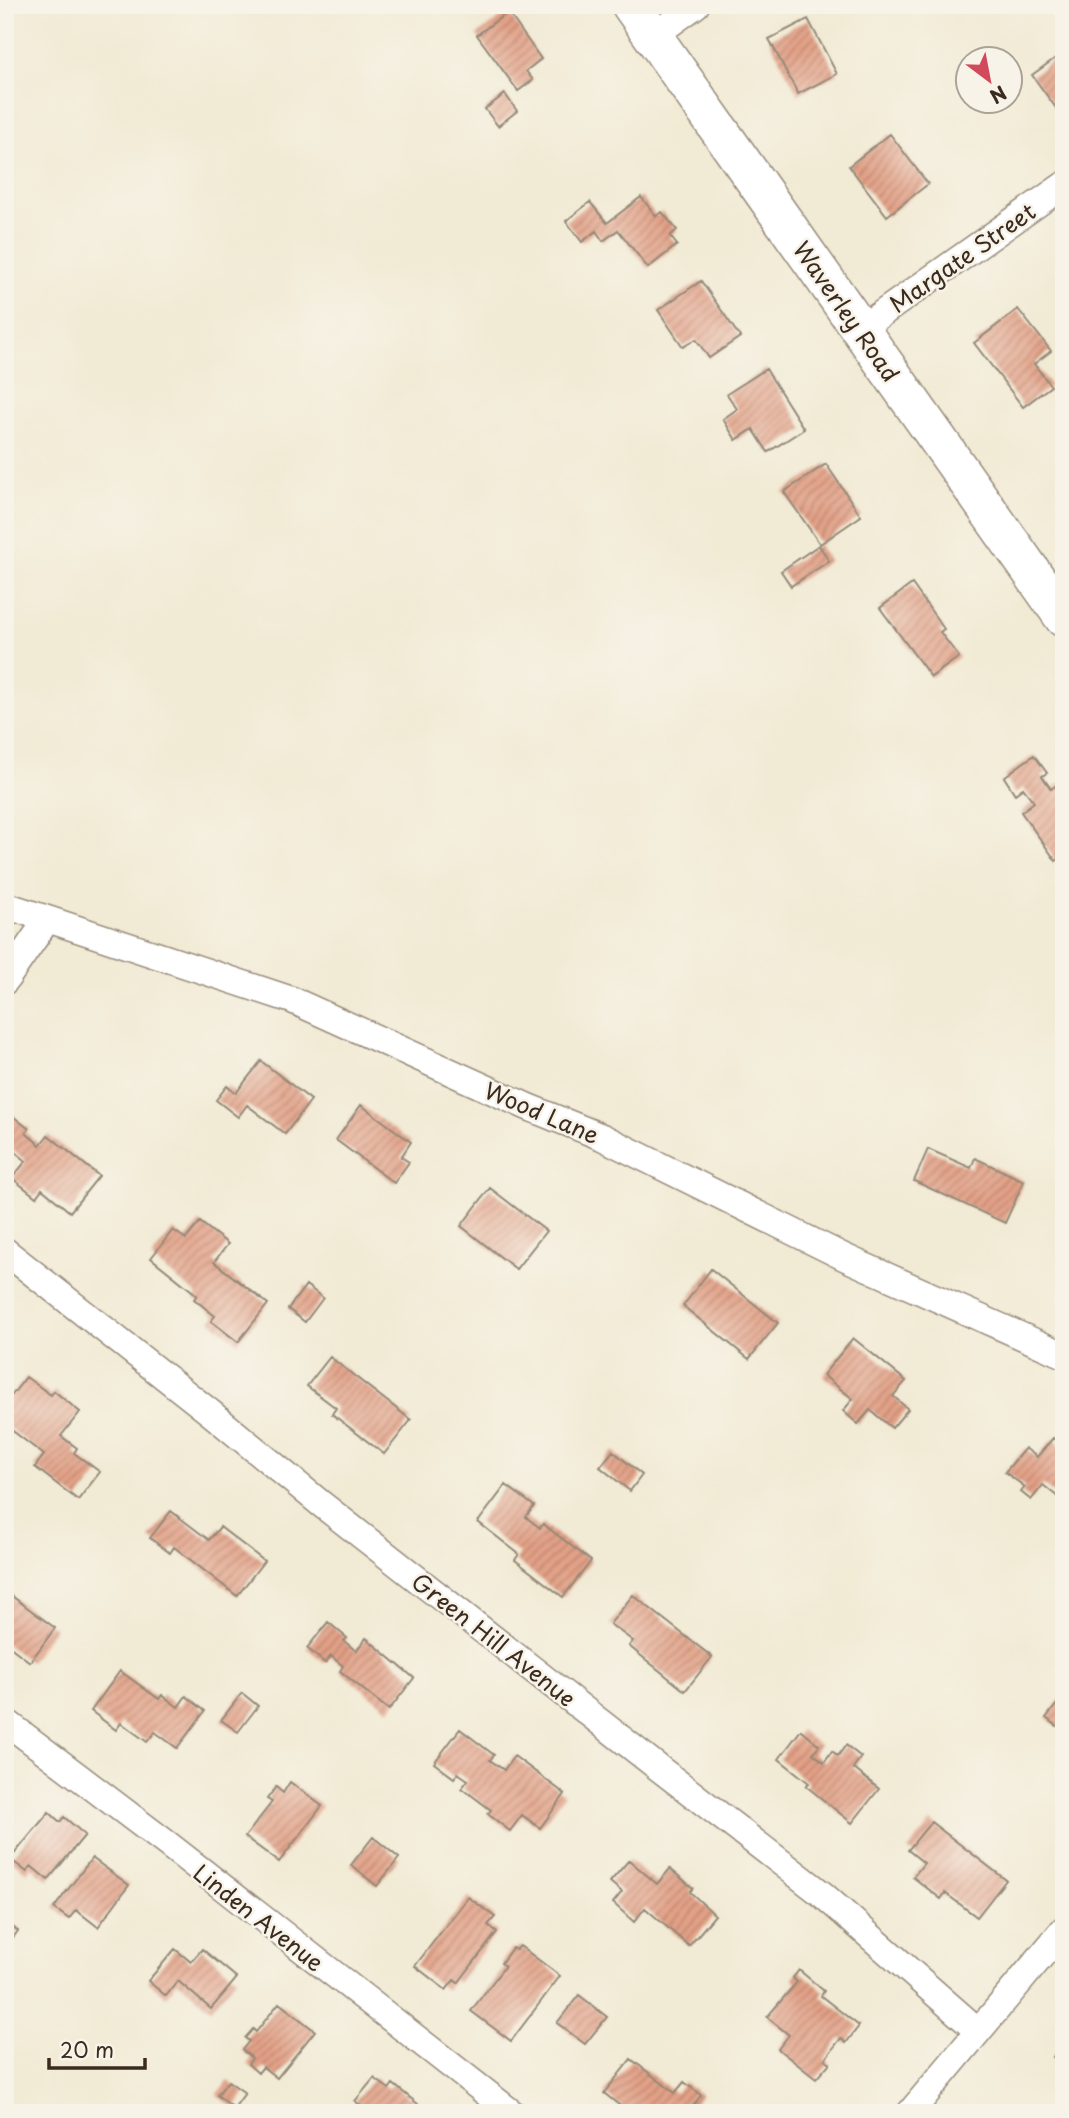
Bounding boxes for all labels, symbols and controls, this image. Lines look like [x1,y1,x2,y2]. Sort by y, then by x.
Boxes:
north arrow [954,46,1024,116]
text: N [985,79,1012,111]
street label: Margate Street [882,194,1042,320]
street label: Waverley Road [785,233,909,389]
street label: Wood Lane [479,1072,605,1152]
street label: Green Hill Avenue [404,1564,584,1714]
street label: Linden Avenue [186,1855,332,1979]
scale bar [49,2027,145,2071]
text: 20 m [60,2033,114,2065]

